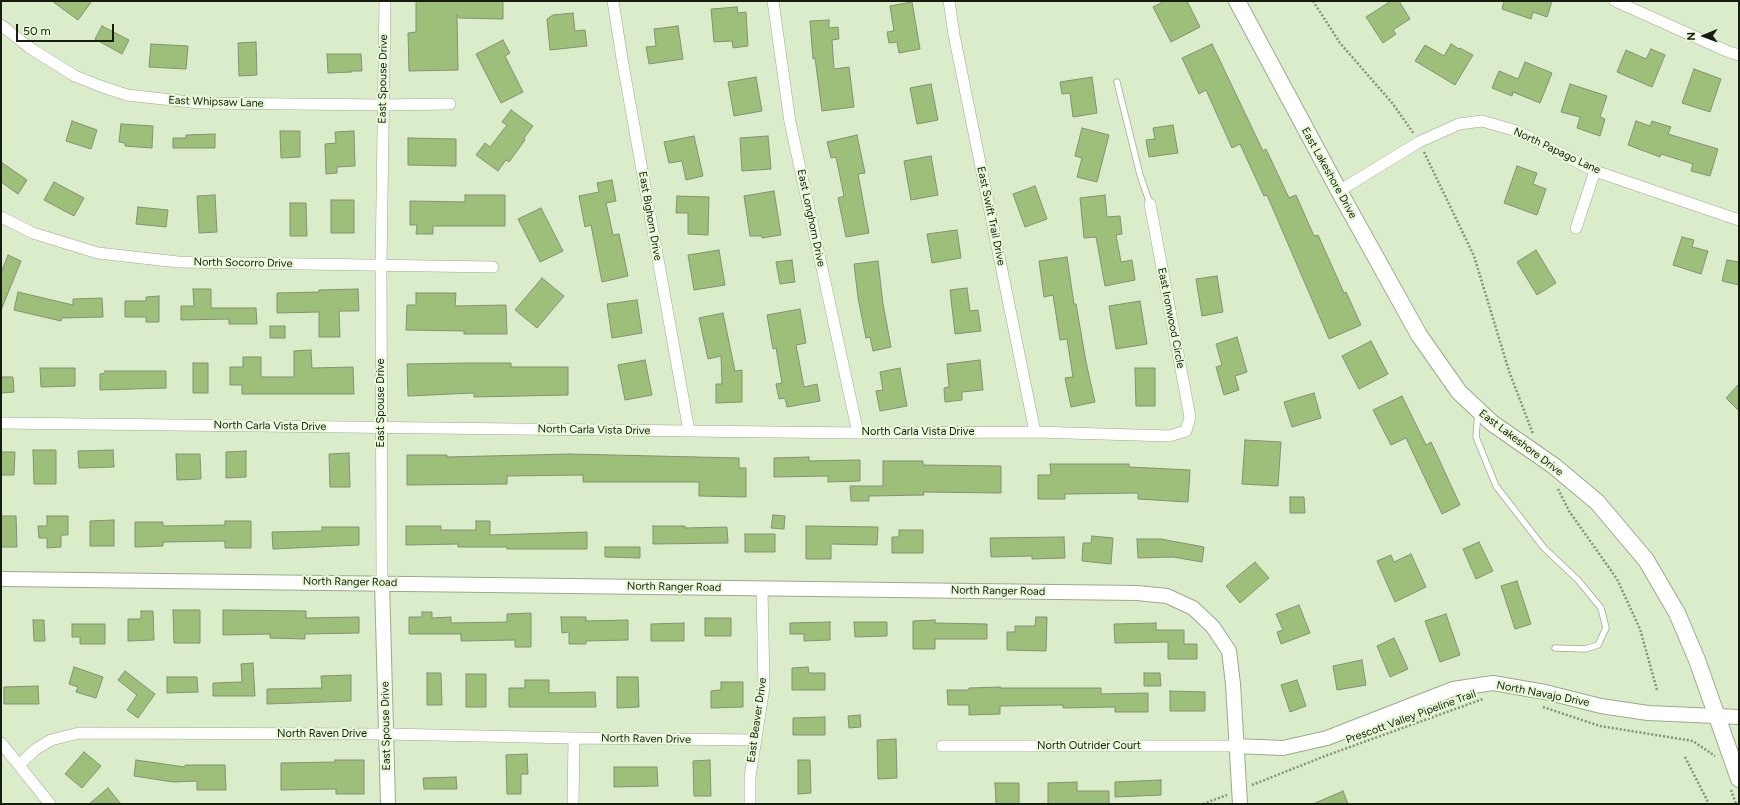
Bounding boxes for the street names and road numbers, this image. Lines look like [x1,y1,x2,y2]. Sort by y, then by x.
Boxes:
street label: East Spouse Drive [376,34,390,124]
street label: East Whipsaw Lane [168,94,264,110]
street label: East Lakeshore Drive [1298,125,1360,221]
street label: North Papago Lane [1511,125,1603,177]
street label: East Swift Trail Drive [974,165,1008,267]
street label: East Longhorn Drive [794,168,828,268]
street label: East Bighorn Drive [636,170,664,262]
street label: North Socorro Drive [193,256,293,270]
street label: East Ironwood Circle [1155,267,1187,369]
street label: East Spouse Drive [374,358,388,448]
street label: East Lakeshore Drive [1476,407,1566,479]
street label: North Carla Vista Drive [213,418,327,434]
street label: North Carla Vista Drive [537,422,651,438]
street label: North Carla Vista Drive [862,425,974,439]
street label: North Ranger Road [303,575,397,589]
street label: North Ranger Road [627,580,721,594]
street label: North Ranger Road [951,584,1045,598]
street label: East Beaver Drive [744,677,770,763]
street label: North Navajo Drive [1495,679,1591,709]
street label: East Spouse Drive [379,681,393,771]
street label: Prescott Valley Pipeline Trail [1344,687,1478,747]
street label: North Raven Drive [277,727,367,741]
street label: North Raven Drive [601,732,691,746]
street label: North Outrider Court [1037,739,1141,753]

